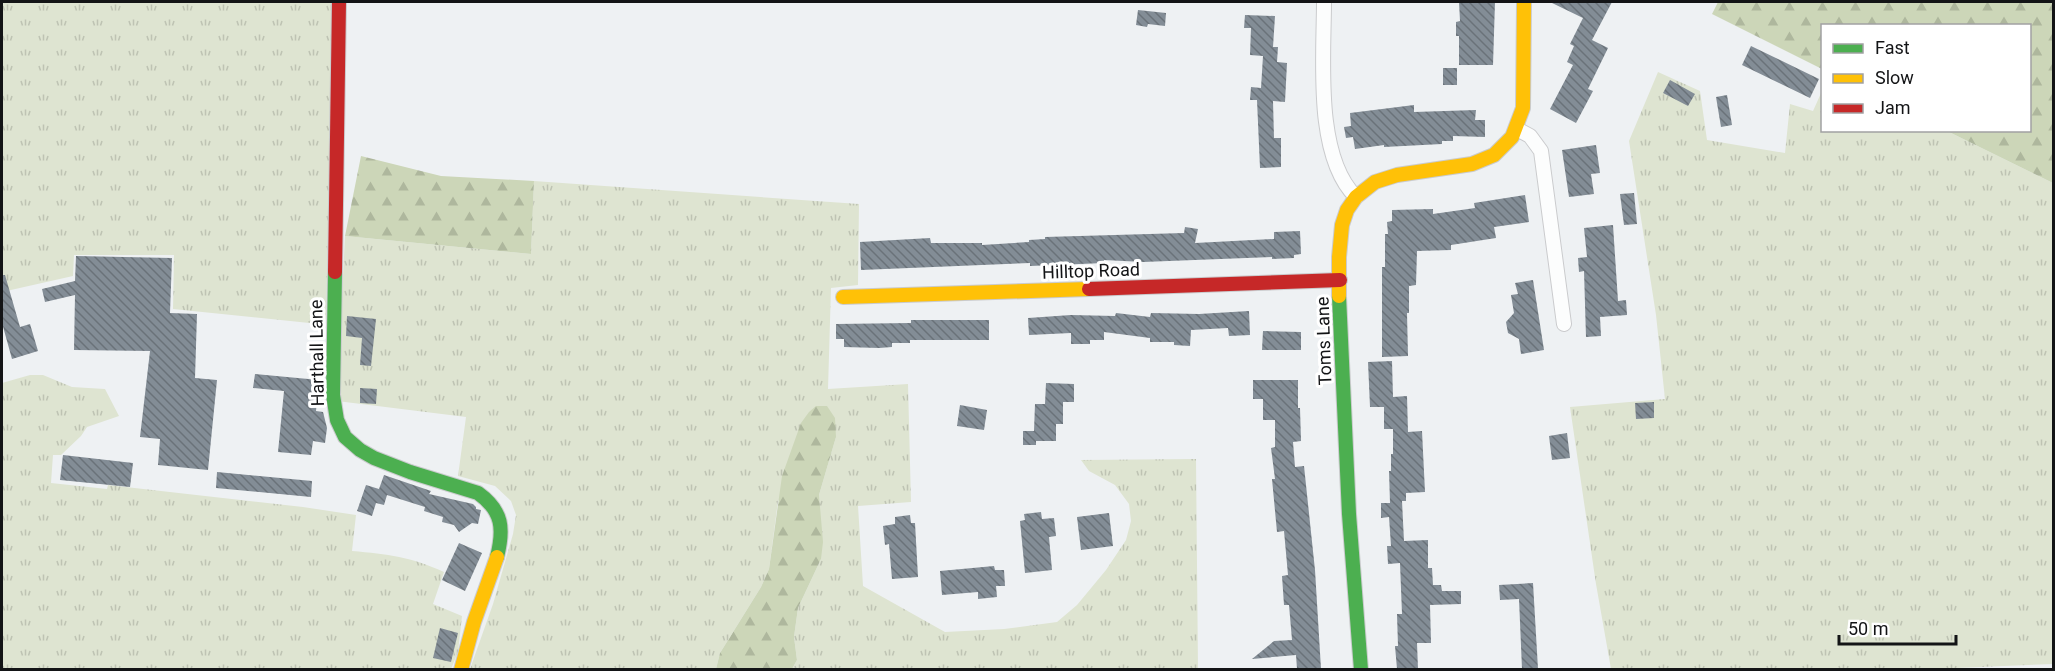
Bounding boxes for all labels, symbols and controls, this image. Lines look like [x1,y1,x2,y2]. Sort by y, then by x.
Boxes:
legend [1821,24,2031,132]
text: Fast [1875,37,1910,58]
text: Slow [1875,67,1914,88]
text: Jam [1875,97,1911,118]
street label: Hilltop Road [1042,258,1140,283]
street label: Toms Lane [1311,296,1336,386]
street label: Harthall Lane [305,299,328,407]
scale bar [1839,608,1956,646]
text: 50 m [1848,618,1888,639]

